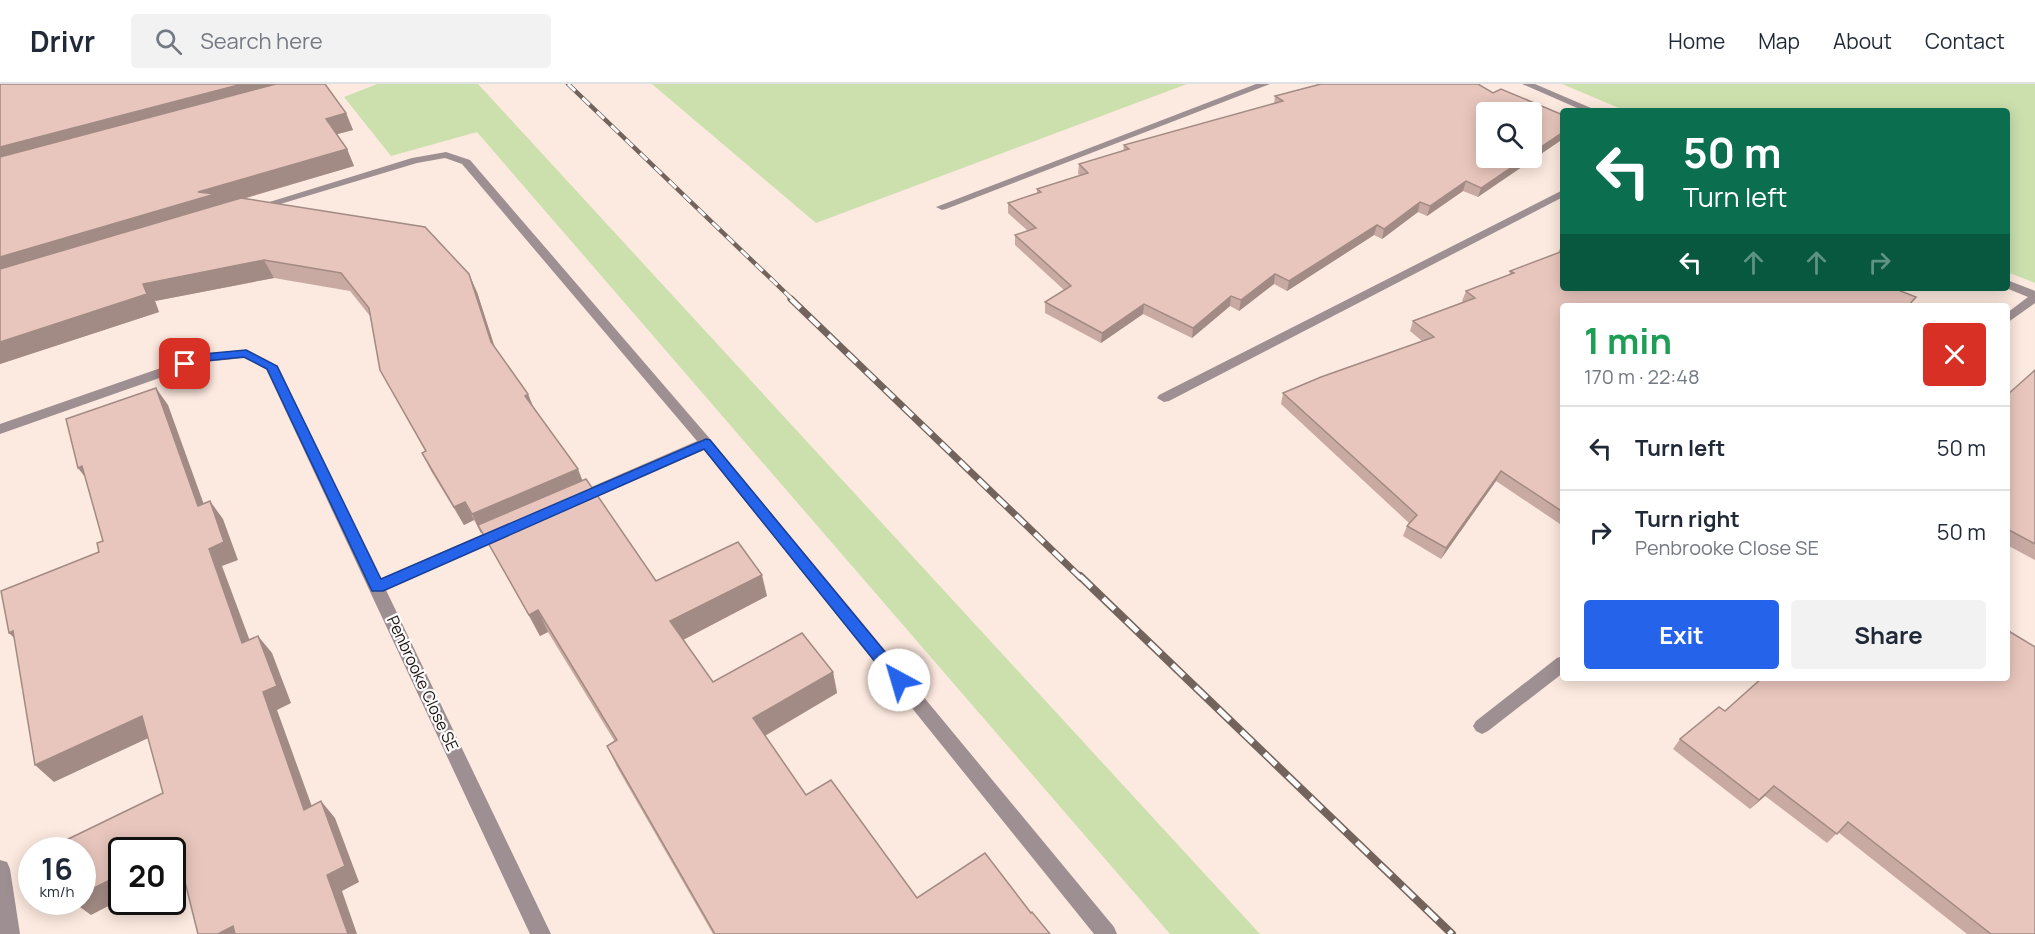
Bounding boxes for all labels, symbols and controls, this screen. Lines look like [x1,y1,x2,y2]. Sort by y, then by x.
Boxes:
search box [131,14,551,68]
text: Drivr [30,22,95,60]
icon: search [152,25,185,58]
text: Search here [200,26,323,56]
text: Home [1668,27,1725,55]
text: Map [1758,27,1800,55]
text: About [1833,27,1892,55]
text: Contact [1925,27,2005,55]
map controls [1476,102,1542,168]
button: search [1476,102,1542,168]
text: 50 m [1683,123,1781,181]
icon: left [1584,132,1662,210]
text: Turn left [1683,178,1787,215]
icon: left [1674,246,1707,279]
icon: ahead [1737,246,1770,279]
icon: ahead [1800,246,1833,279]
icon: right [1863,246,1896,279]
text: 1 min [1584,316,1672,365]
button: close [1923,323,1986,386]
pin [159,338,210,389]
icon: arrive [168,347,201,380]
text: 170 m · 22:48 [1584,363,1700,390]
icon: left [1584,432,1617,465]
text: Turn left [1635,433,1725,463]
text: 50 m [1937,433,1986,463]
text: Turn right [1635,504,1740,534]
icon: right [1584,516,1617,549]
text: 50 m [1937,517,1986,547]
text: Penbrooke Close SE [1635,534,1819,561]
button: Exit [1584,600,1779,669]
button: Share [1791,600,1986,669]
street label: Penbrooke Close SE [382,612,464,754]
position arrow [867,648,931,712]
speed limit sign: 20 [108,837,186,915]
text: 16 [41,848,73,889]
text: km/h [40,881,74,902]

